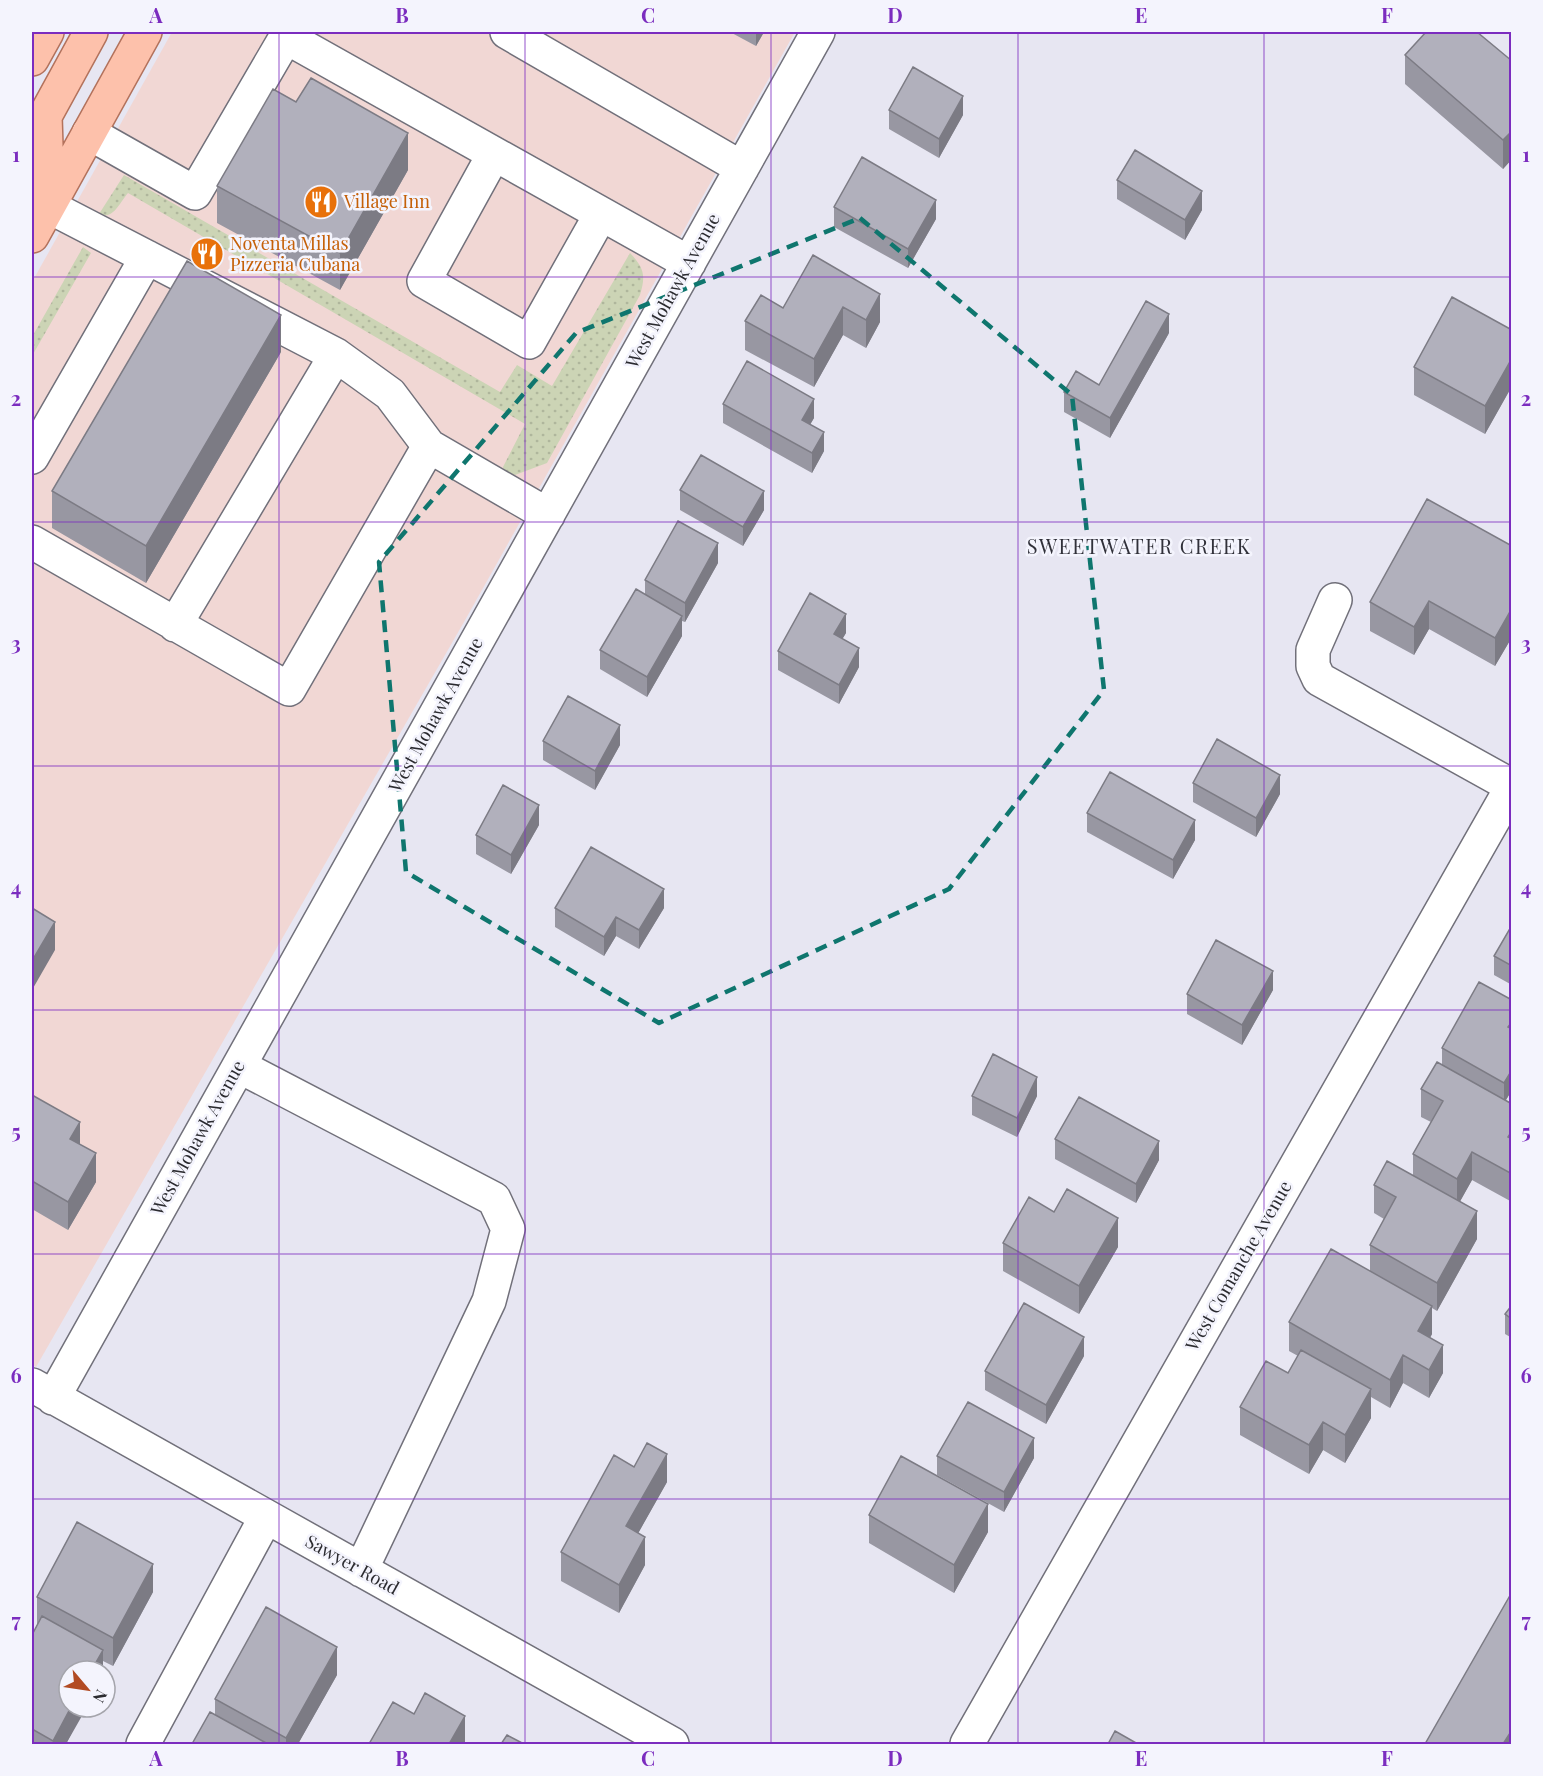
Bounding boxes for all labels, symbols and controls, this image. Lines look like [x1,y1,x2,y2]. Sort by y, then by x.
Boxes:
text: A [148,1,163,28]
text: B [395,1,409,28]
text: C [641,1,655,28]
text: D [887,1,903,28]
text: E [1135,1,1147,28]
text: F [1381,1,1393,28]
text: 1 [12,140,20,167]
text: 1 [1522,140,1530,167]
restaurant icon: Village Inn [303,184,339,220]
place label: Village Inn [343,189,430,213]
street label: West Mohawk Avenue [619,209,725,373]
place label: Noventa Millas Pizzeria Cubana [230,231,360,276]
restaurant icon: Noventa Millas Pizzeria Cubana [189,236,225,272]
text: 2 [11,384,21,411]
text: 2 [1521,384,1531,411]
district label: SWEETWATER CREEK [1027,532,1251,559]
text: 3 [11,629,21,656]
text: 3 [1521,629,1531,656]
street label: West Mohawk Avenue [382,633,488,797]
text: 4 [11,873,21,900]
text: 4 [1521,873,1531,900]
street label: West Mohawk Avenue [144,1056,250,1220]
text: 5 [11,1117,21,1144]
text: 5 [1521,1117,1531,1144]
street label: West Comanche Avenue [1179,1176,1297,1356]
text: 6 [10,1361,22,1388]
text: 6 [1520,1361,1532,1388]
street label: Sawyer Road [301,1529,404,1600]
text: 7 [11,1606,21,1633]
text: 7 [1521,1606,1531,1633]
north arrow [57,1659,117,1719]
text: N [88,1686,113,1707]
text: A [148,1744,163,1771]
text: B [395,1744,409,1771]
text: C [641,1744,655,1771]
text: D [887,1744,903,1771]
text: E [1135,1744,1147,1771]
text: F [1381,1744,1393,1771]

